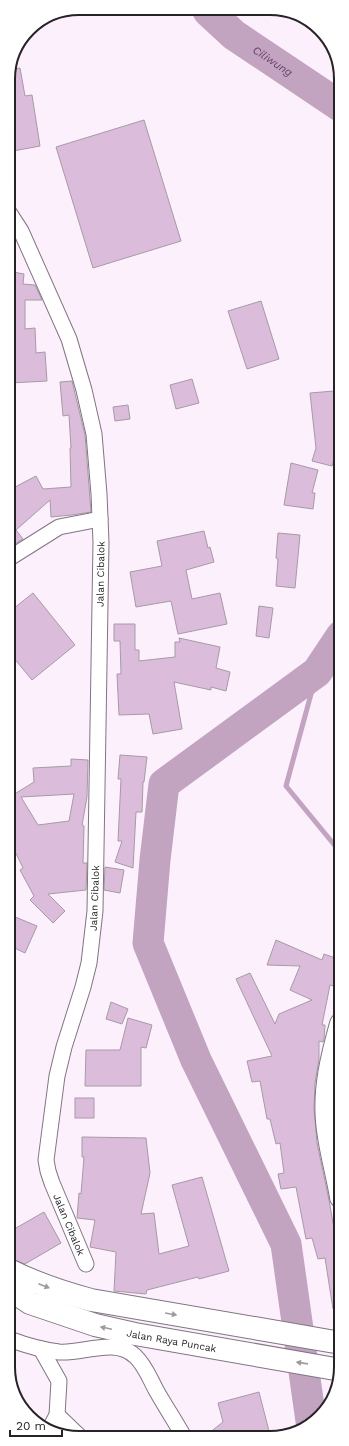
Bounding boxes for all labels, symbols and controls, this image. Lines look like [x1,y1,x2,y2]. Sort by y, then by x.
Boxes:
water label: Ciliwung [250,43,295,79]
street label: Jalan Cibalok [94,541,107,607]
street label: Jalan Cibalok [88,865,101,931]
street label: Jalan Cibalok [51,1192,87,1257]
one-way arrow [38,1284,50,1290]
one-way arrow [165,1311,177,1317]
one-way arrow [99,1324,112,1330]
street label: Jalan Raya Puncak [126,1327,218,1354]
one-way arrow [296,1360,309,1366]
scale bar [10,1412,62,1438]
text: 20 m [16,1419,46,1433]

